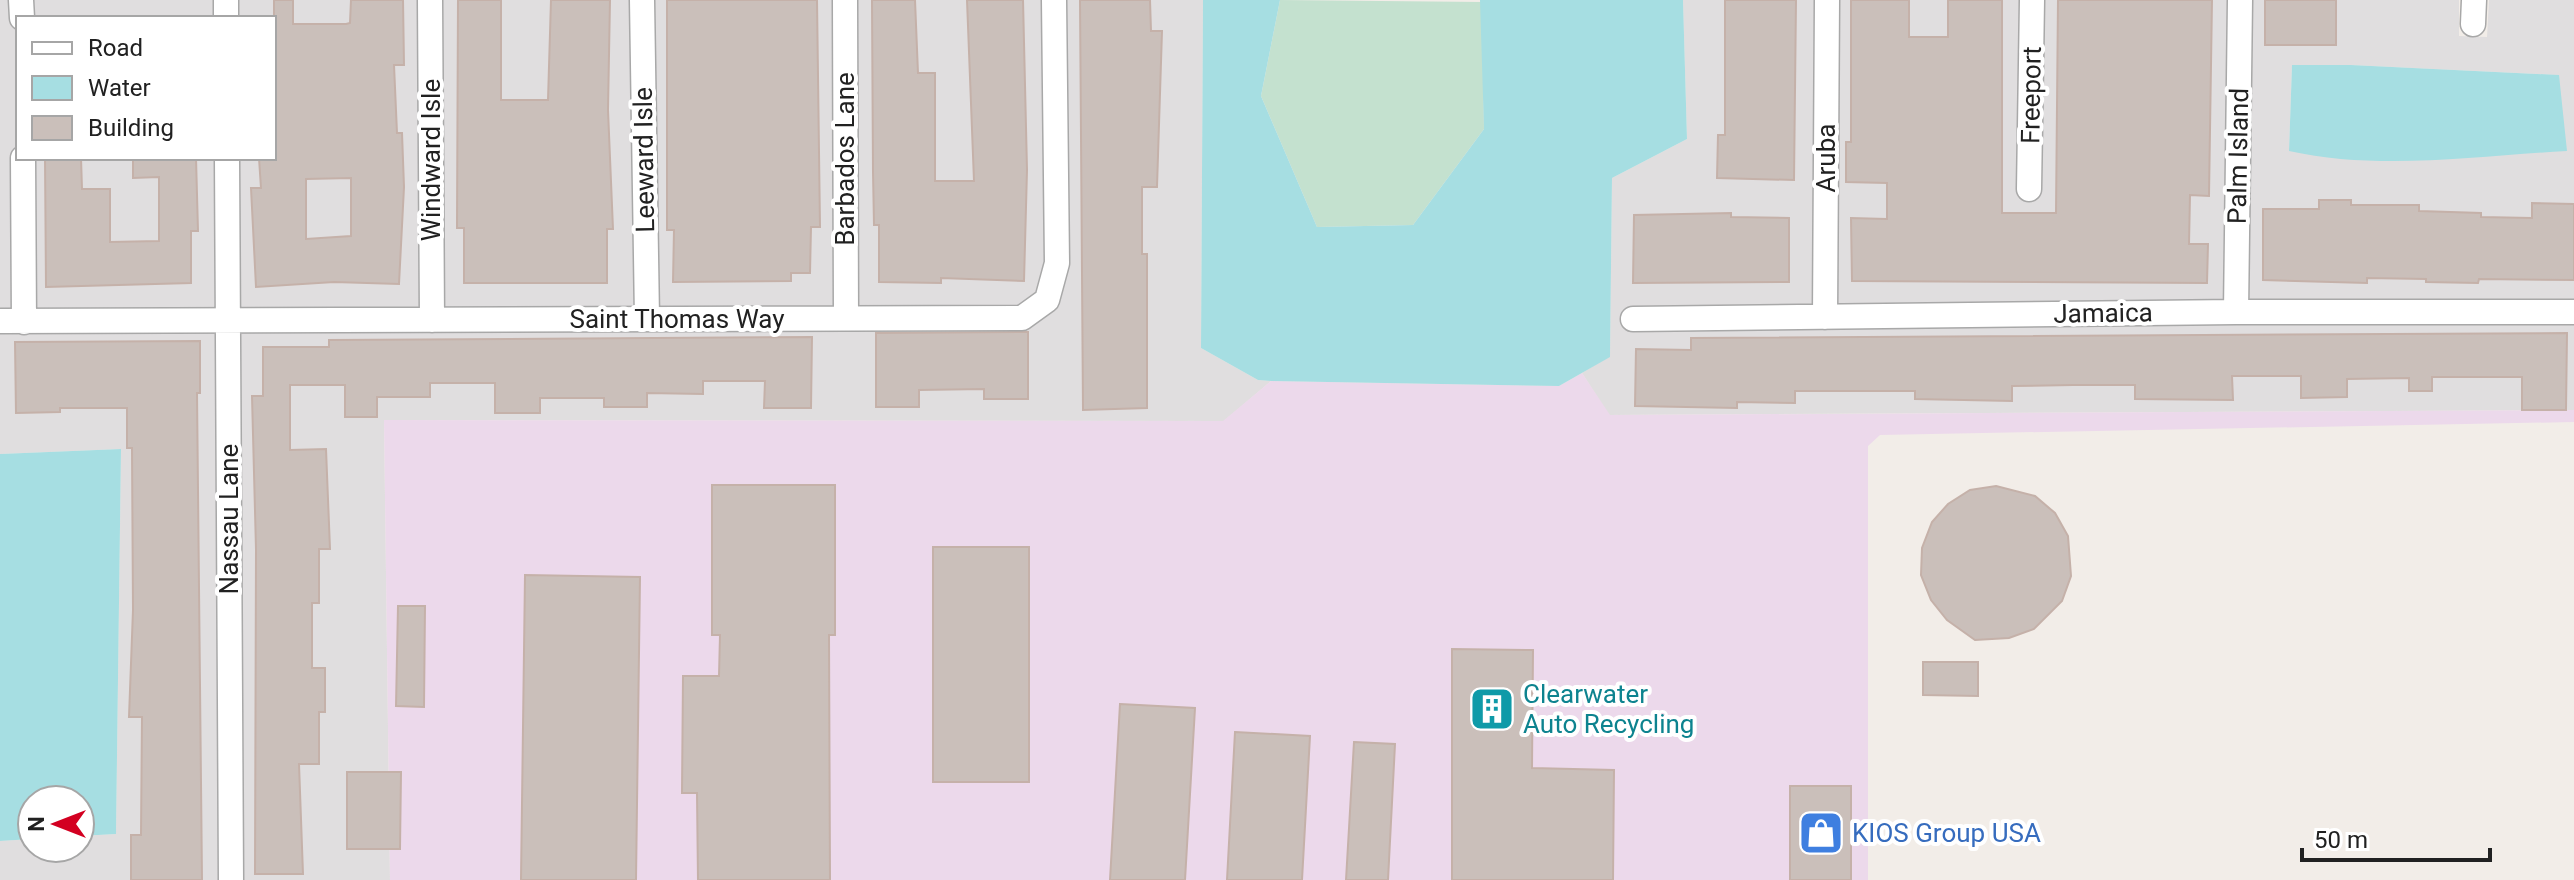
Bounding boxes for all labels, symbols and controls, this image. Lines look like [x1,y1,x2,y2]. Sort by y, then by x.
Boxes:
legend [16,16,276,160]
text: Road [88,34,143,62]
street label: Freeport [2015,46,2047,144]
street label: Barbados Lane [830,72,860,246]
text: Water [88,74,151,102]
street label: Windward Isle [416,79,446,241]
street label: Leeward Isle [628,87,660,233]
street label: Palm Island [2222,88,2254,224]
text: Building [88,114,174,142]
street label: Aruba [1811,124,1841,192]
street label: Jamaica [2053,297,2153,329]
street label: Saint Thomas Way [569,304,785,334]
street label: Nassau Lane [214,444,244,594]
place label: Clearwater Auto Recycling [1523,679,1694,739]
building icon: Clearwater Auto Recycling [1468,685,1516,733]
north arrow [16,784,96,864]
shop icon: KIOS Group USA [1797,809,1845,857]
scale bar [2302,812,2490,862]
text: N [24,816,49,832]
place label: KIOS Group USA [1852,818,2041,848]
text: 50 m [2314,826,2368,854]

